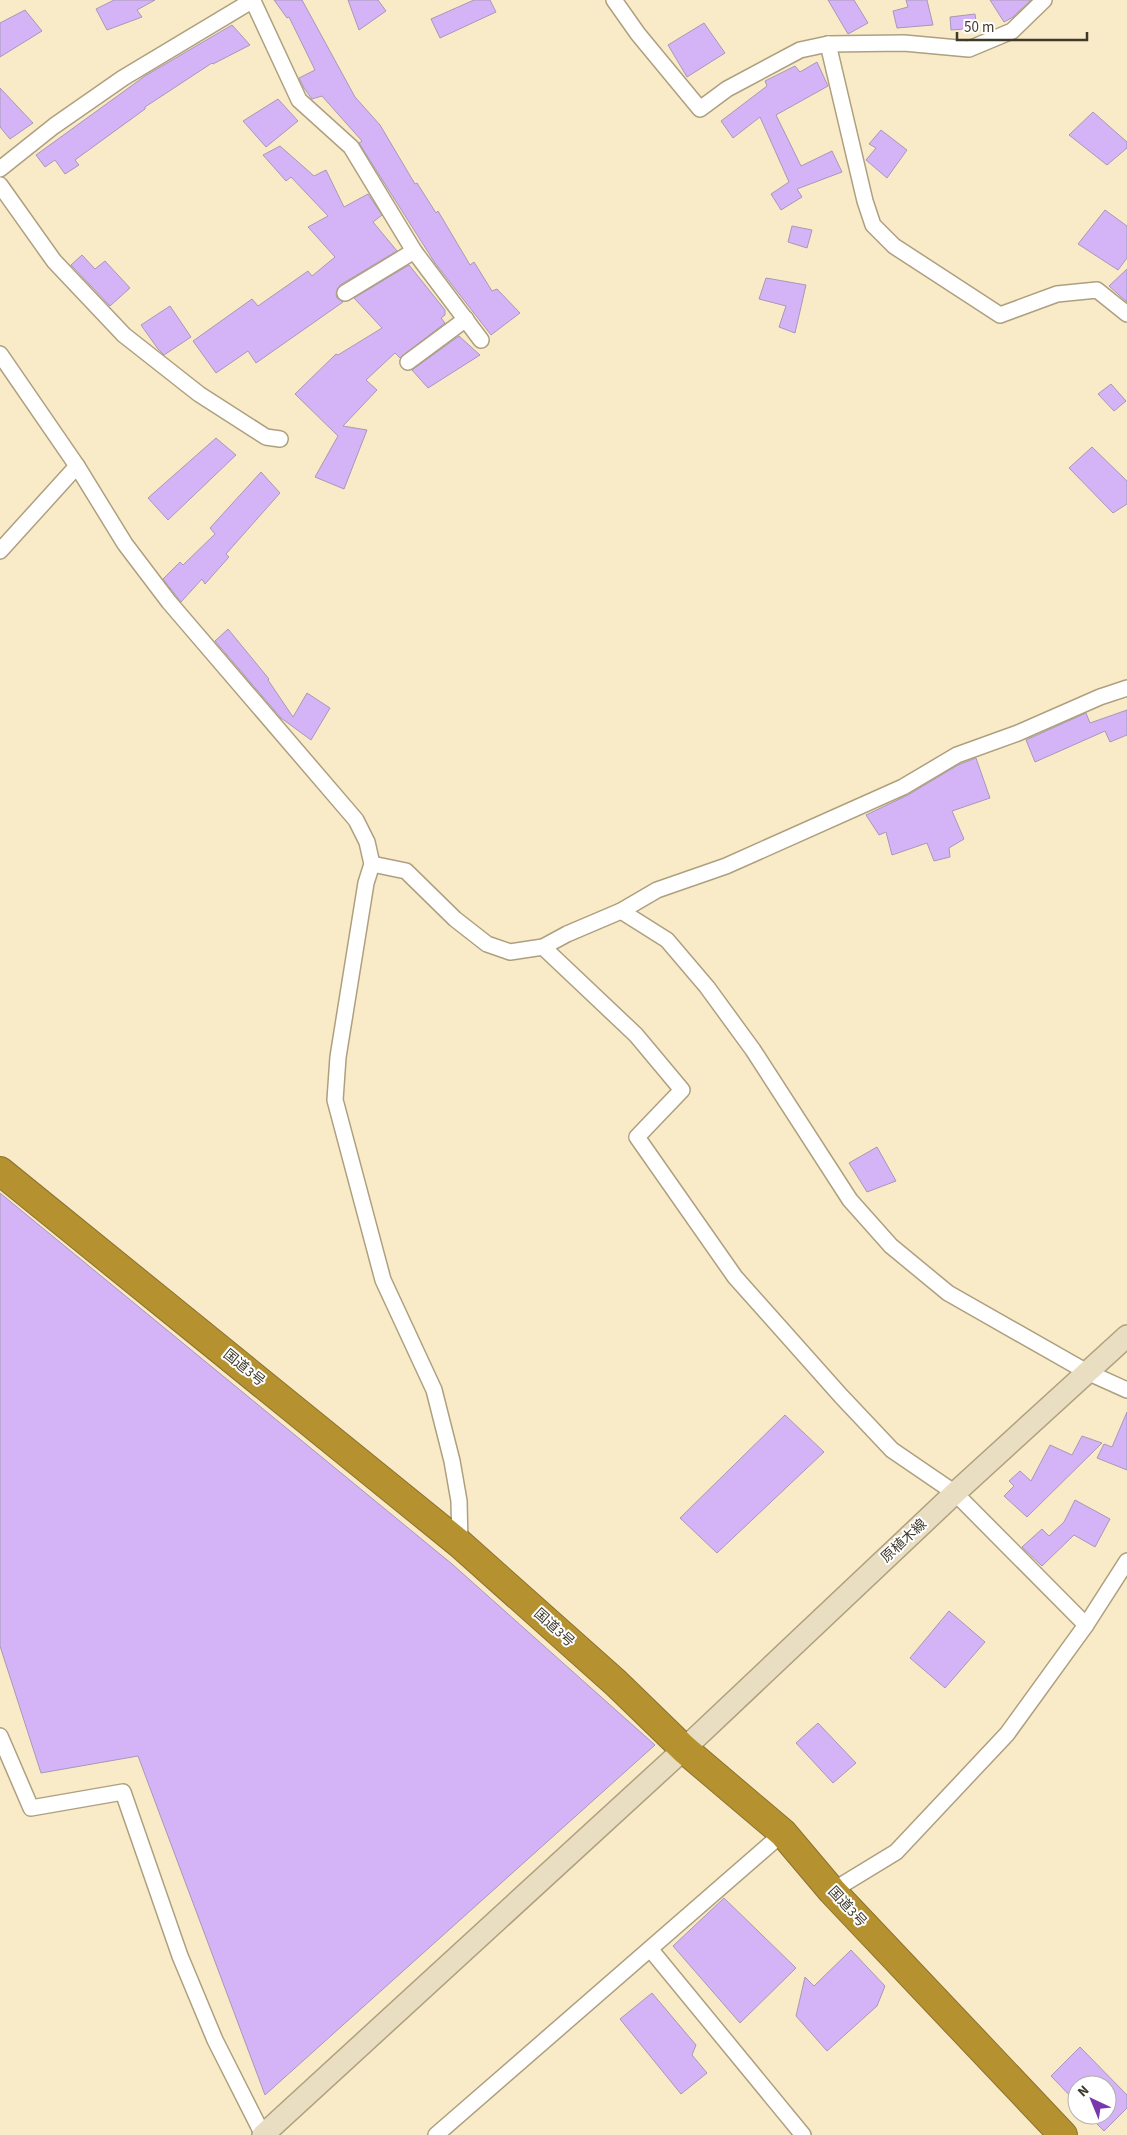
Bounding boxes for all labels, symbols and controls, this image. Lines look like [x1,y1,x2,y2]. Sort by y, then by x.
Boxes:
scale bar [957,10,1087,42]
text: 50 m [964,17,994,38]
street label: 国道3号 [219,1345,269,1391]
street label: 原植木線 [877,1515,931,1567]
street label: 国道3号 [529,1604,579,1652]
street label: 国道3号 [823,1882,871,1932]
north arrow [1067,2075,1117,2125]
text: N [1073,2081,1094,2102]

